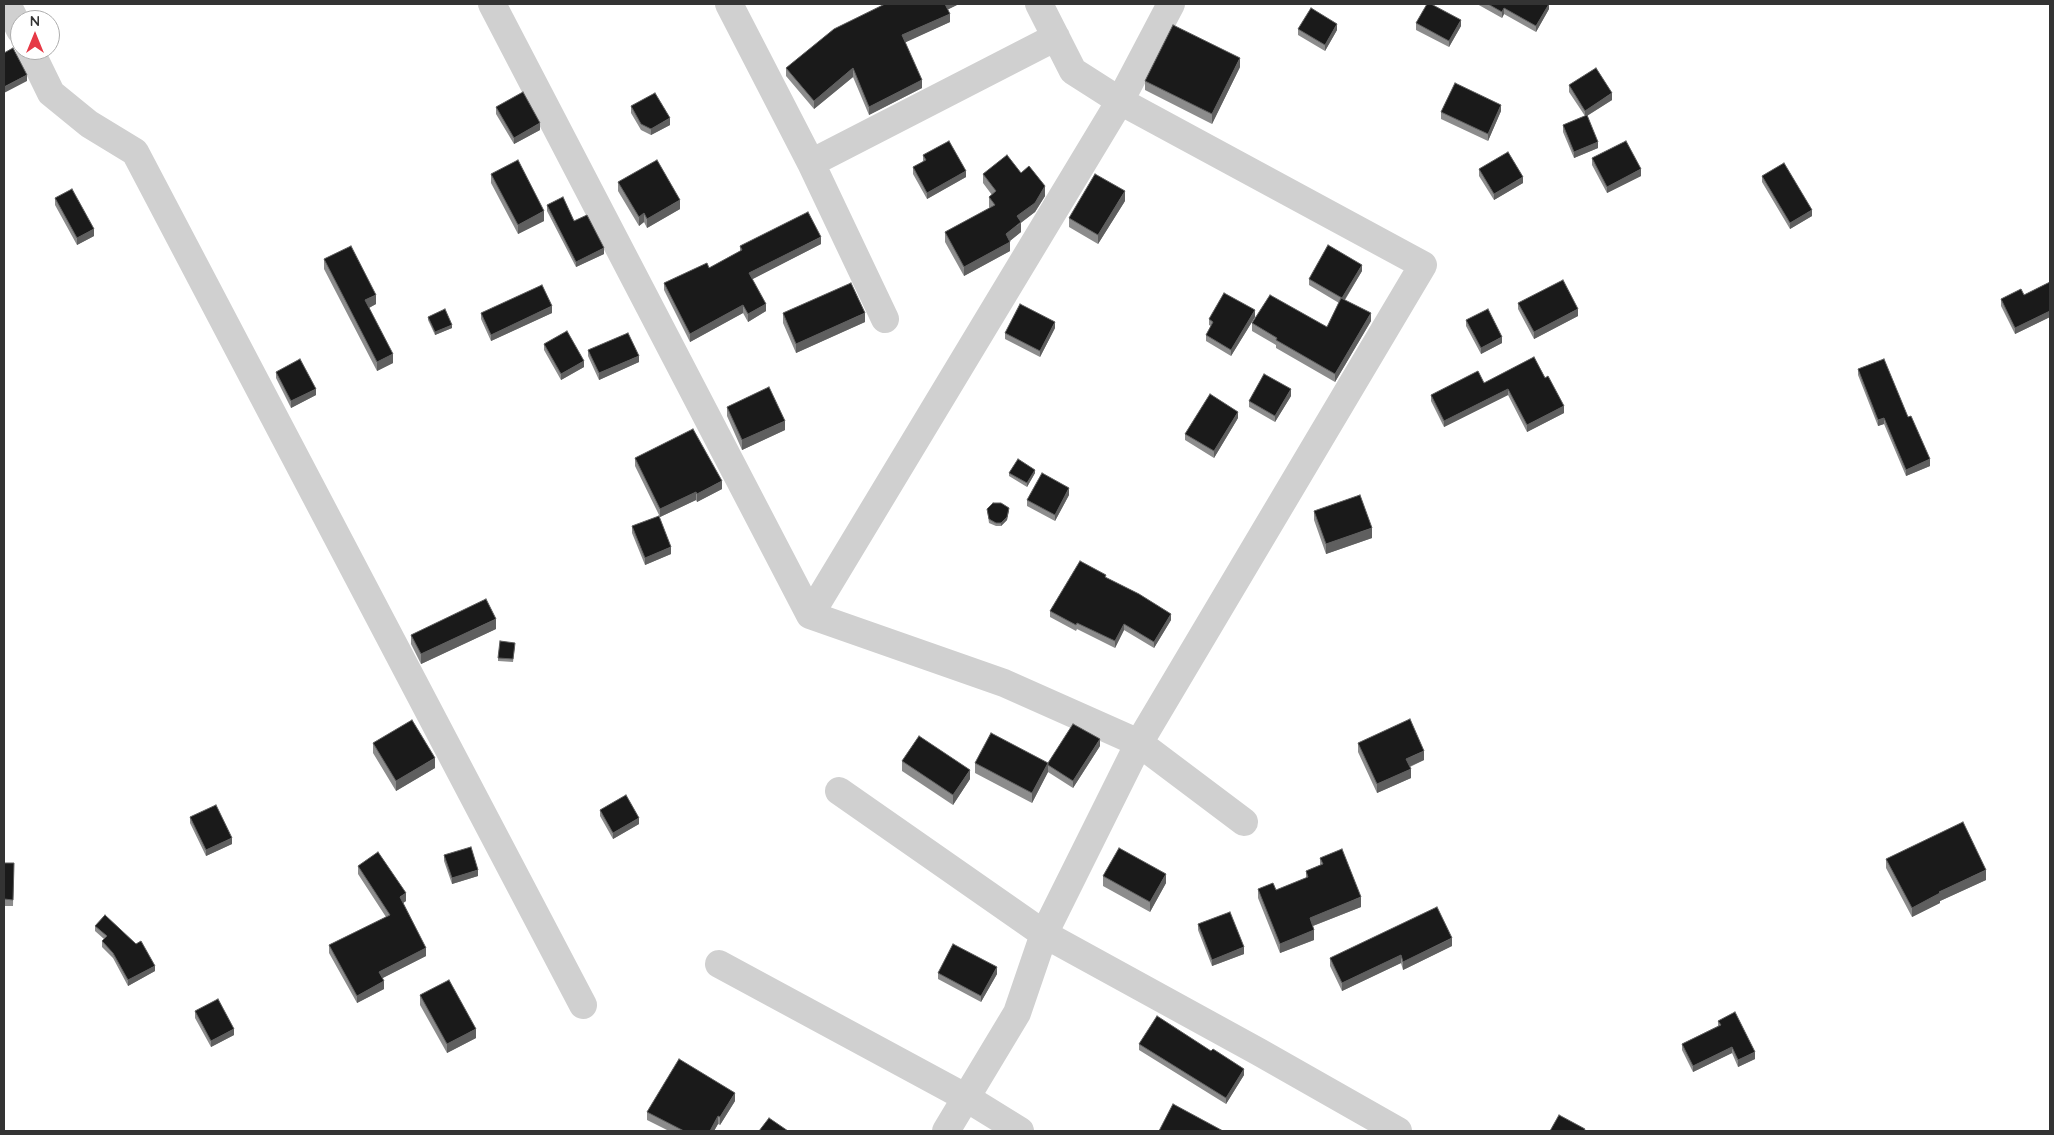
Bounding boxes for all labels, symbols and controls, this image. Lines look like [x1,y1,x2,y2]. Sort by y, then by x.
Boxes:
north arrow [10,10,60,60]
text: N [30,12,40,30]

